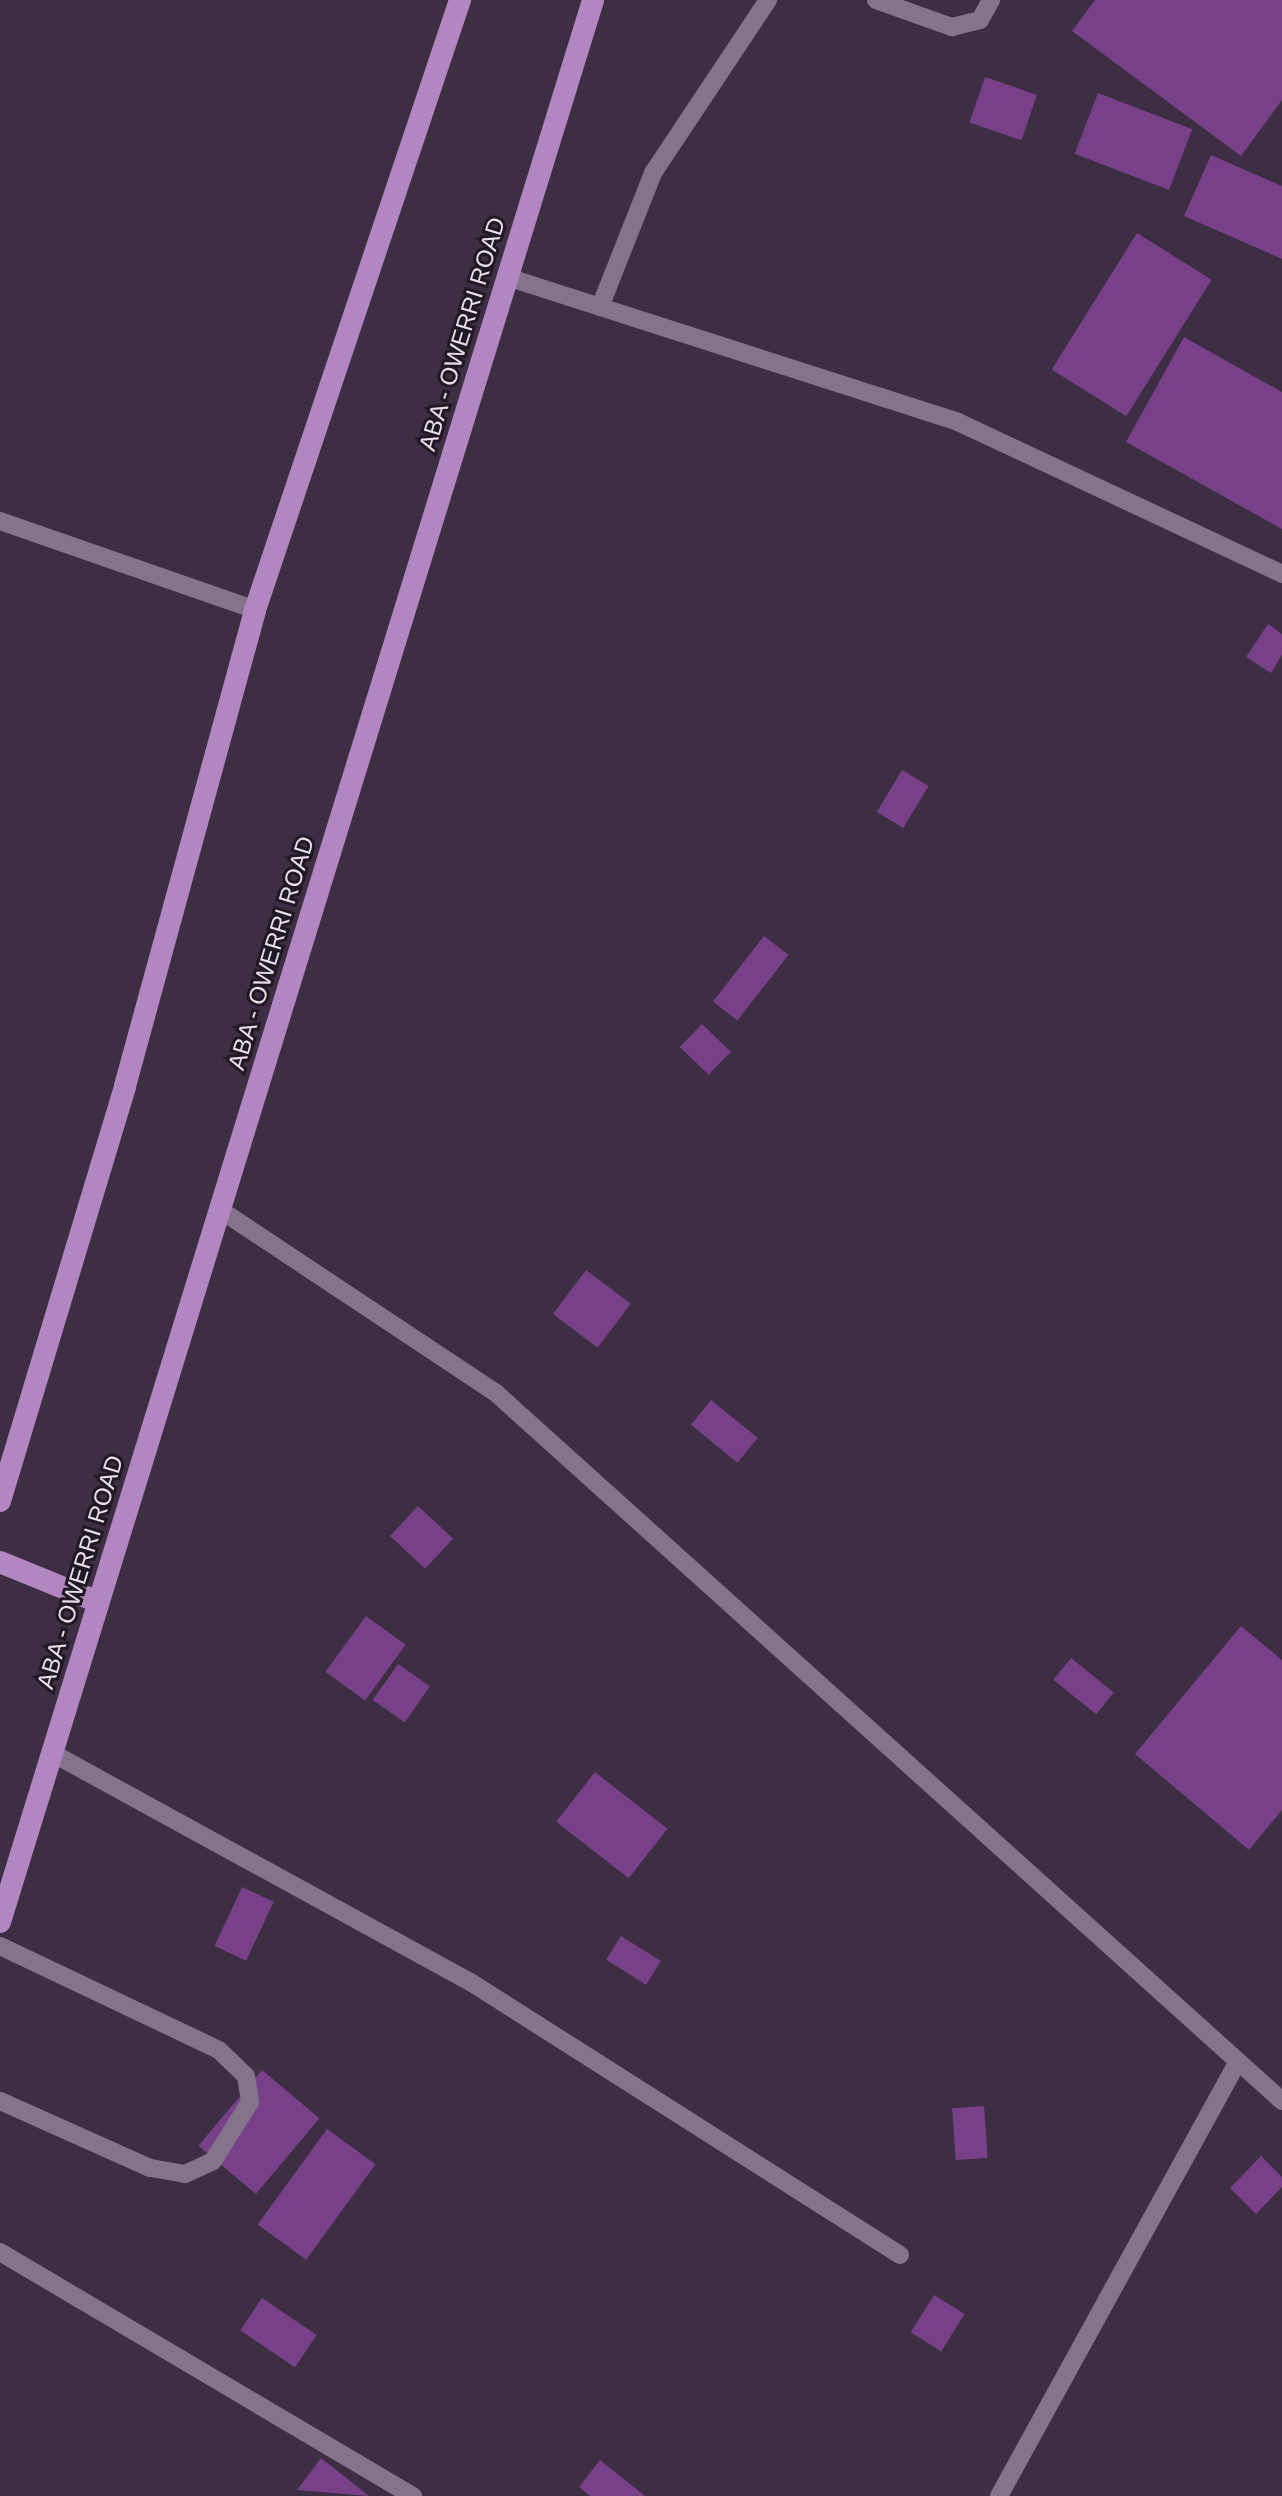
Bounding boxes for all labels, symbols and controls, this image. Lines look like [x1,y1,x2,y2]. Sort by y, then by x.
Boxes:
street label: ABA - OWERRI ROAD [413,213,511,455]
street label: ABA - OWERRI ROAD [222,832,320,1074]
street label: ABA - OWERRI ROAD [31,1451,129,1693]

